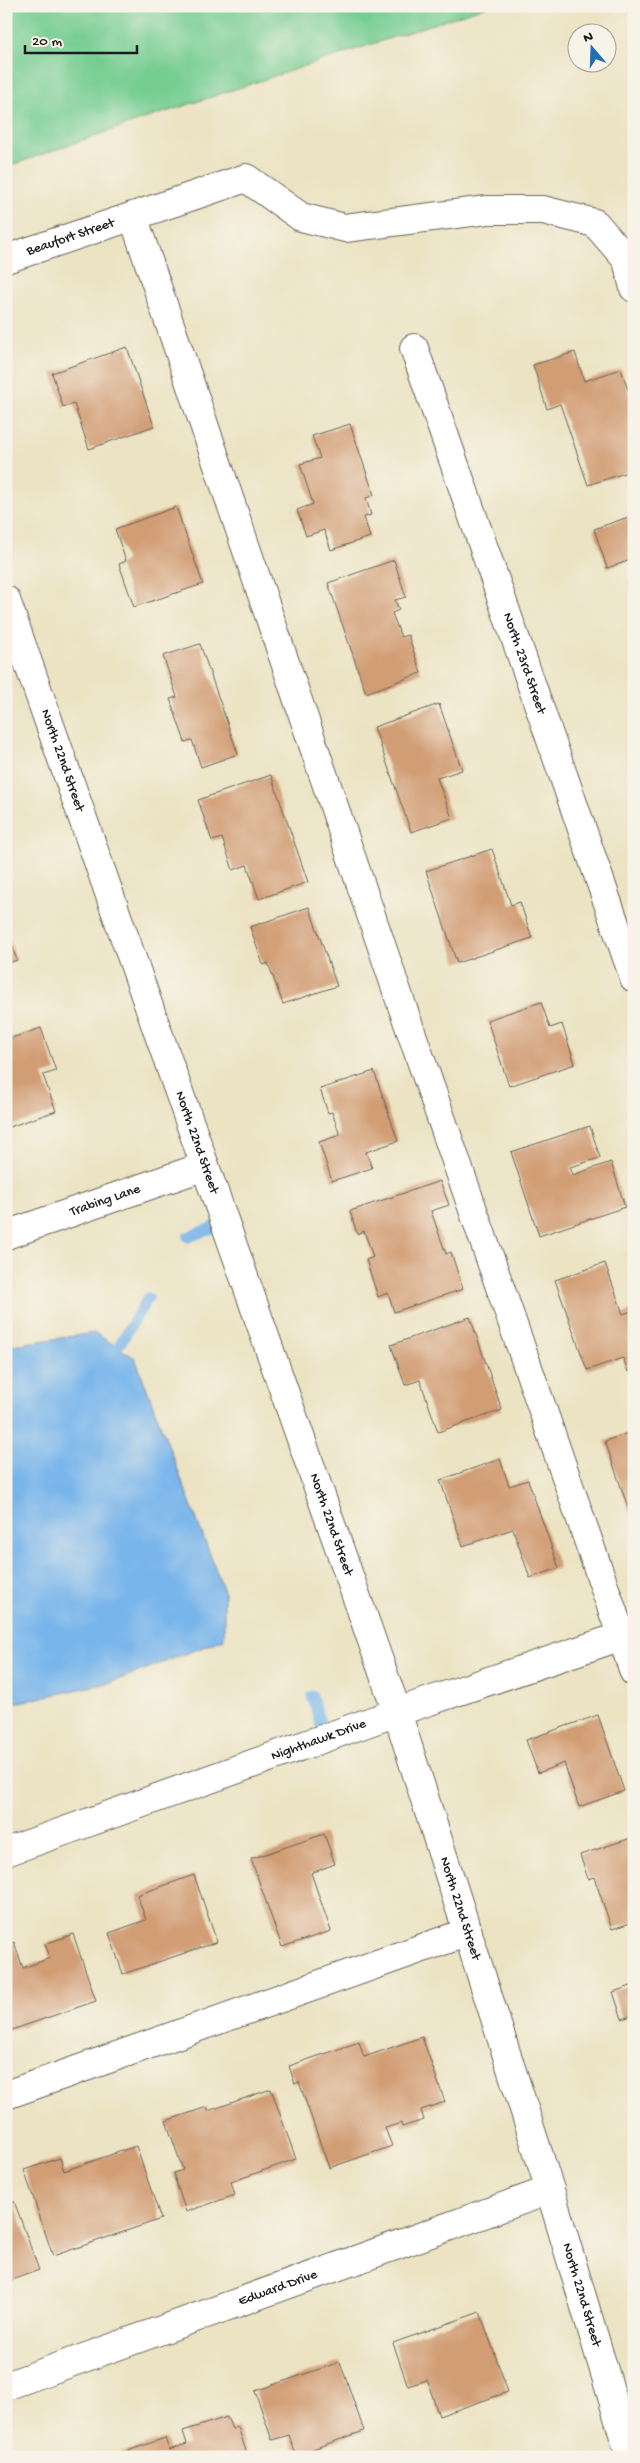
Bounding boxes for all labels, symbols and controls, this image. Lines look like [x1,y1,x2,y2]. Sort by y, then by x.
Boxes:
scale bar [25,22,138,54]
north arrow [568,22,618,72]
text: N [581,29,596,48]
text: 20 m [32,33,62,51]
street label: Beaufort Street [23,214,118,260]
street label: North 23rd Street [499,610,550,717]
street label: North 22nd Street [37,707,89,815]
street label: North 22nd Street [171,1089,223,1197]
street label: Trabing Lane [67,1180,143,1221]
street label: North 22nd Street [305,1471,357,1579]
street label: Nighthawk Drive [269,1715,369,1765]
street label: North 22nd Street [435,1855,485,1963]
street label: North 22nd Street [558,2241,605,2350]
street label: Edward Drive [236,2266,320,2310]

